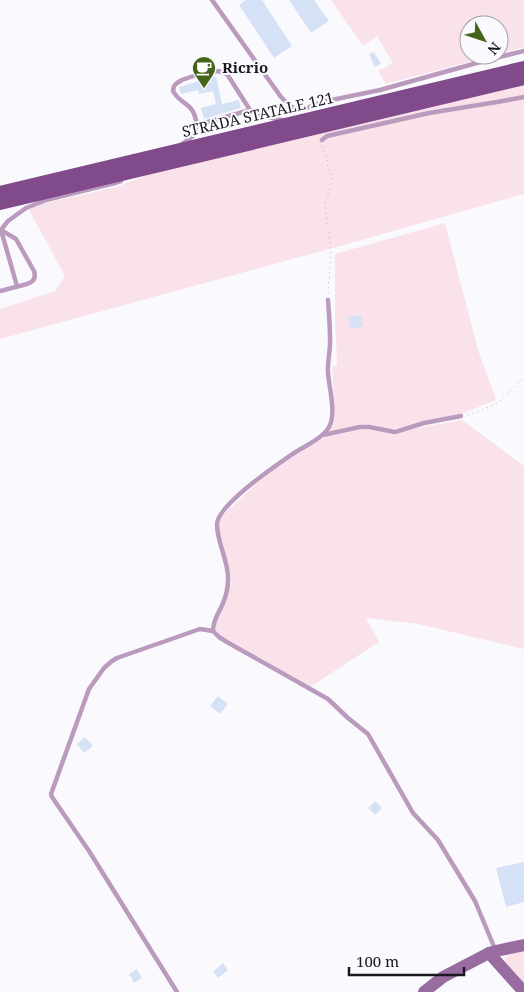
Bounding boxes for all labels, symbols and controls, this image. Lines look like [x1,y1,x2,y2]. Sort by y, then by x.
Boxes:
north arrow [459,15,509,65]
text: N [484,38,505,59]
cafe icon: Ricrio [191,55,217,89]
place label: Ricrio [222,57,268,77]
street label: STRADA STATALE 121 [180,87,336,141]
scale bar [349,944,464,976]
text: 100 m [356,951,399,971]

